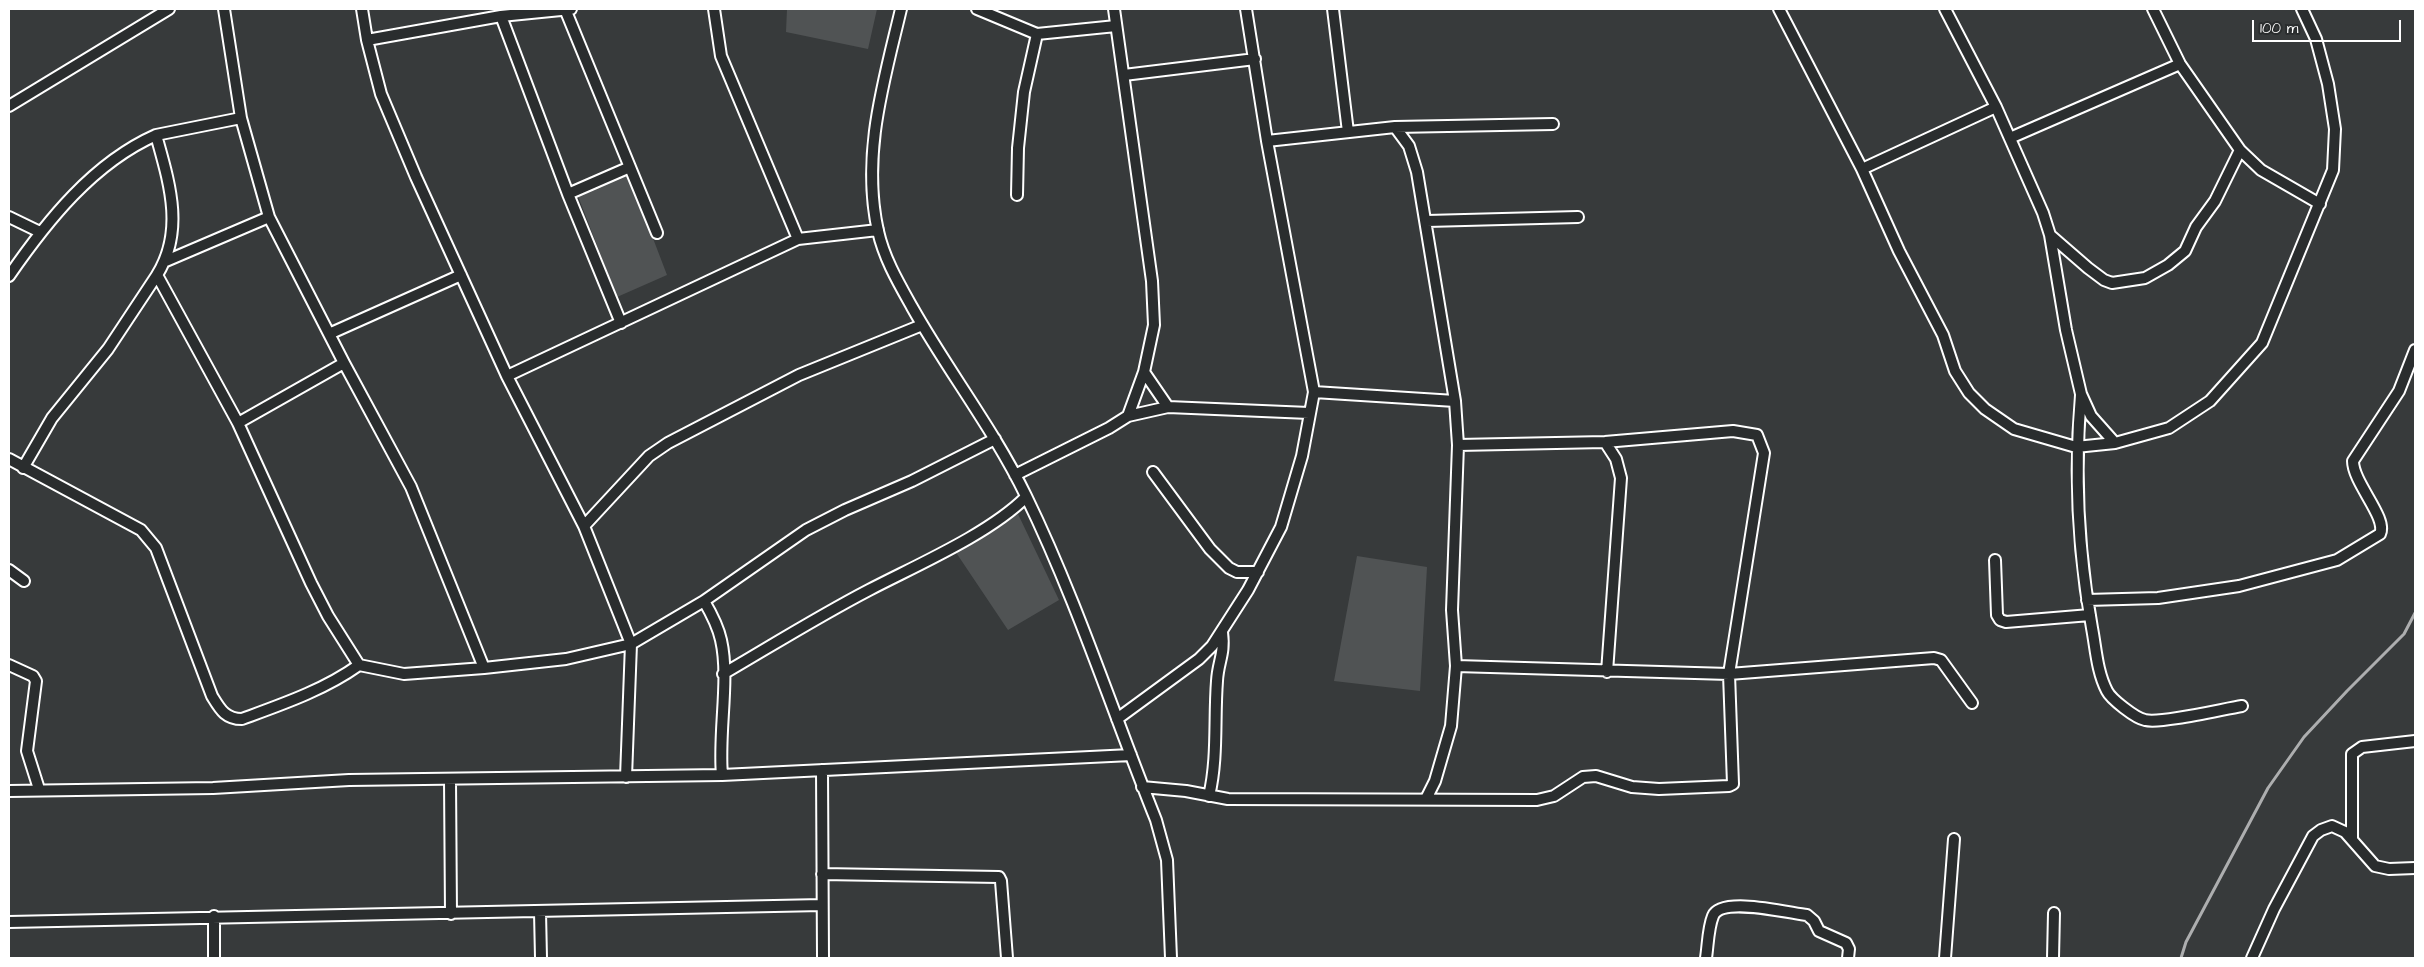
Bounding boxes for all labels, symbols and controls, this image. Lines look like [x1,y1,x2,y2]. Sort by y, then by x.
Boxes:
scale bar [2254,10,2403,42]
text: 100 m [2260,18,2299,39]

